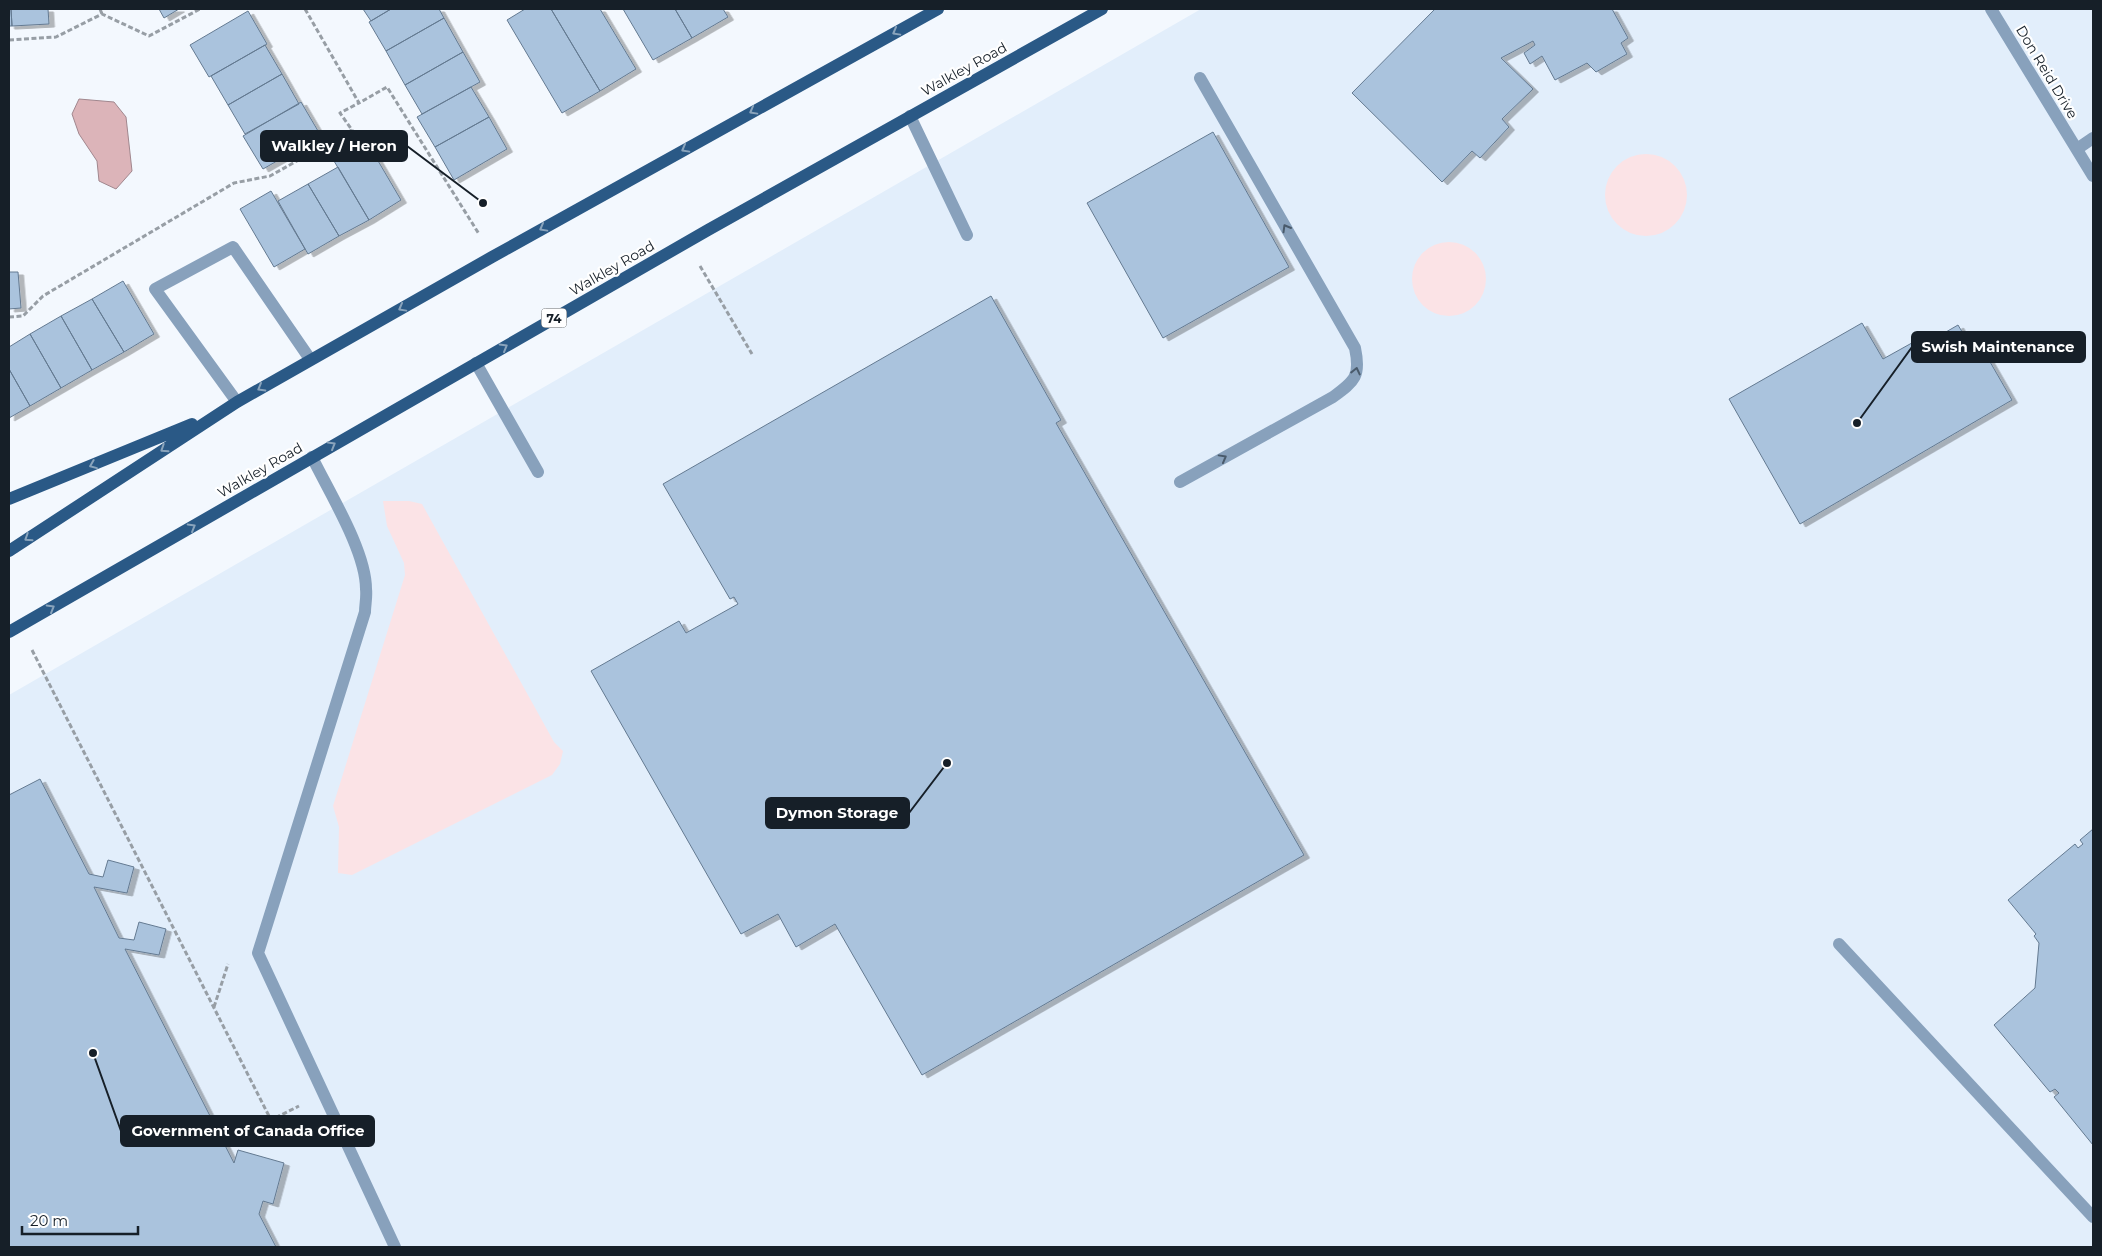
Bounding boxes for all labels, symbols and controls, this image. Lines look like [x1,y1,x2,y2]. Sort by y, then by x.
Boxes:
street label: Don Reid Drive [2012,22,2082,122]
one-way arrow [892,26,901,36]
street label: Walkley Road [918,38,1010,100]
one-way arrow [750,105,759,115]
callout: Walkley / Heron [261,131,407,161]
text: Walkley / Heron [271,136,397,155]
one-way arrow [682,142,691,152]
one-way arrow [540,222,549,232]
one-way arrow [1282,224,1292,233]
street label: Walkley Road [566,236,658,300]
one-way arrow [398,301,407,311]
road number: 74 [542,308,566,328]
callout: Swish Maintenance [1912,332,2085,362]
text: Swish Maintenance [1921,337,2075,356]
one-way arrow [498,343,507,353]
one-way arrow [1350,367,1361,376]
one-way arrow [257,382,266,392]
street label: Walkley Road [214,438,306,502]
one-way arrow [327,442,336,452]
one-way arrow [160,443,170,452]
one-way arrow [1218,455,1227,465]
one-way arrow [89,458,98,469]
one-way arrow [186,523,195,533]
one-way arrow [24,532,33,542]
one-way arrow [46,604,55,614]
callout: Dymon Storage [766,798,909,828]
text: Dymon Storage [776,803,898,822]
callout: Government of Canada Office [121,1116,374,1146]
text: Government of Canada Office [131,1121,365,1140]
scale bar [22,1204,139,1236]
text: 20 m [30,1211,68,1230]

